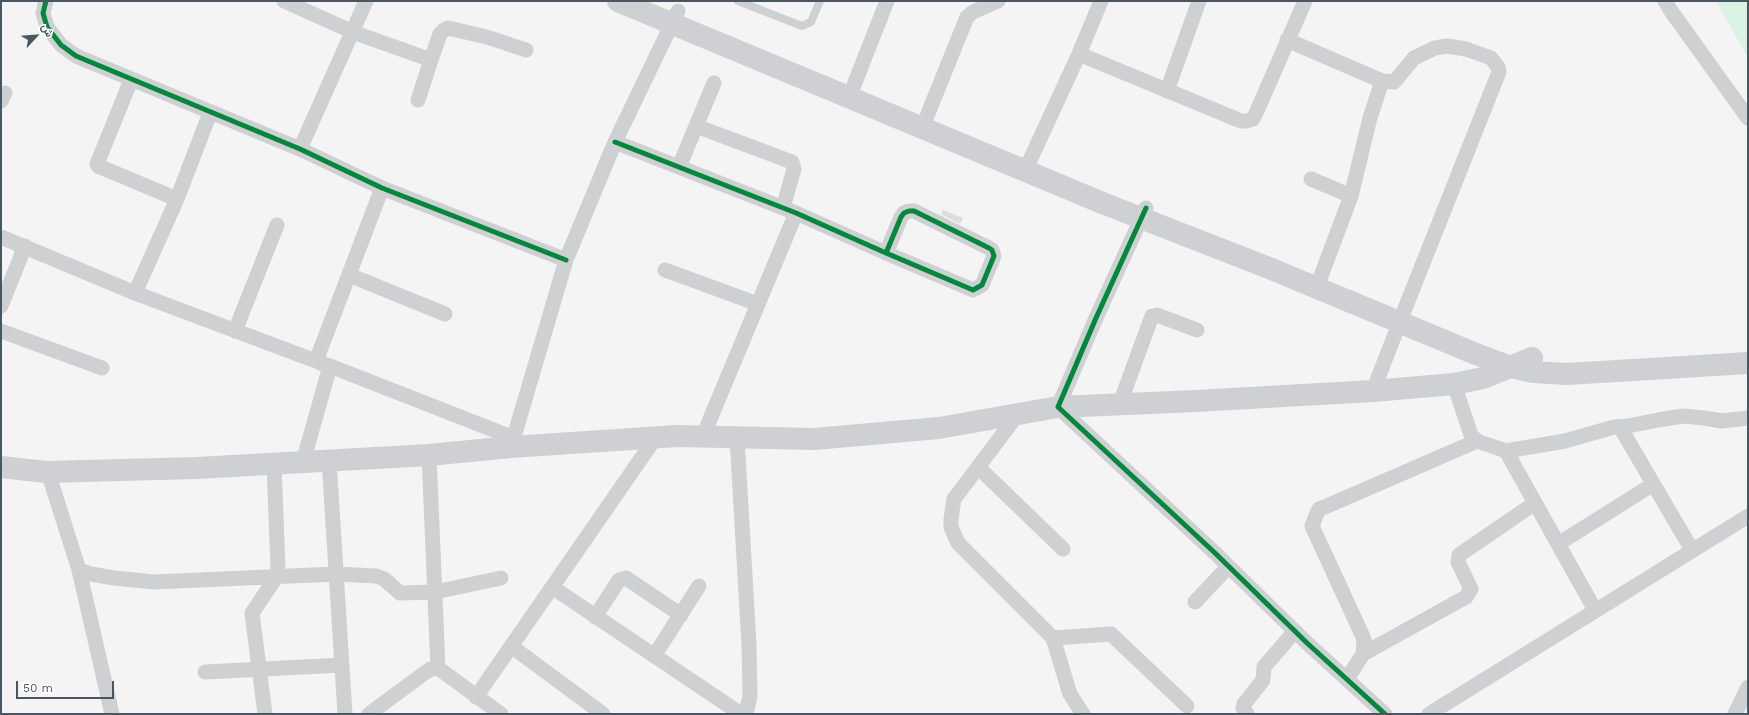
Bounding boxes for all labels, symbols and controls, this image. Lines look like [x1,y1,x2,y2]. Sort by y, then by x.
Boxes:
north arrow [16,16,56,56]
text: ش [38,22,56,39]
scale bar [18,673,116,699]
text: 50 m [23,681,53,695]

